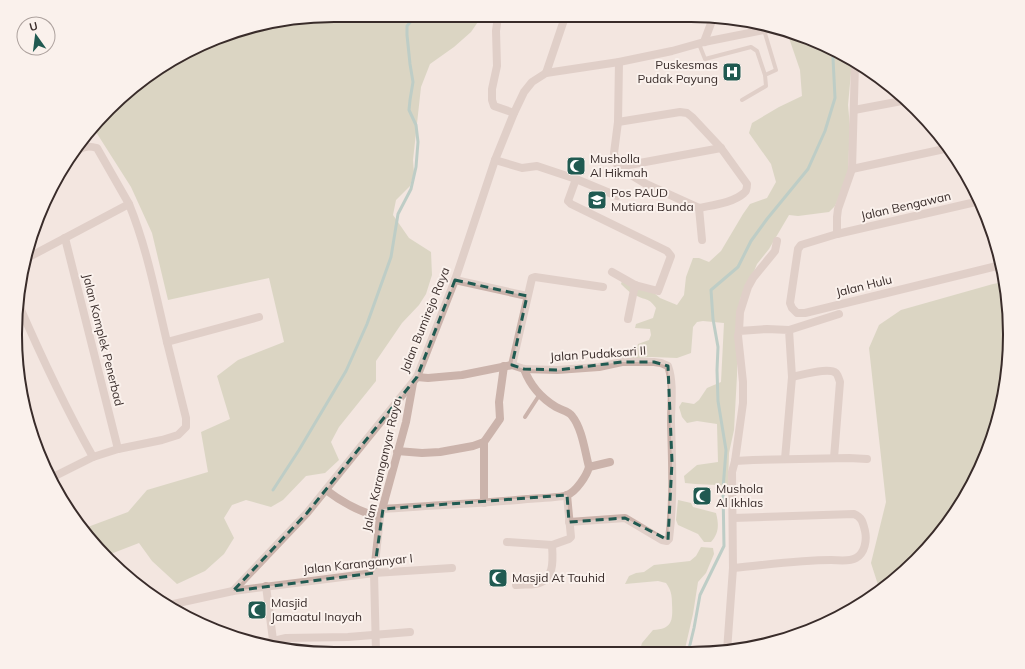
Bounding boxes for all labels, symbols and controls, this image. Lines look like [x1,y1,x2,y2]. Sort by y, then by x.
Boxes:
north arrow [16,16,56,56]
text: U [28,19,39,34]
place label: Puskesmas Pudak Payung [637,57,718,86]
hospital icon: Puskesmas Pudak Payung [721,61,743,83]
place label: Musholla Al Hikmah [590,151,648,180]
mosque icon: Musholla Al Hikmah [565,155,587,177]
place label: Pos PAUD Mutiara Bunda [611,185,694,214]
street label: Jalan Bengawan [859,188,952,223]
school or university icon: Pos PAUD Mutiara Bunda [586,189,608,211]
street label: Jalan Bumirejo Raya [397,265,453,375]
street label: Jalan Hulu [834,271,893,300]
street label: Jalan Komplek Penerbad [80,272,127,408]
street label: Jalan Pudaksari II [549,343,646,364]
street label: Jalan Karanganyar Raya [359,397,404,533]
place label: Mushola Al Ikhlas [716,481,763,510]
mosque icon: Mushola Al Ikhlas [691,485,713,507]
street label: Jalan Karanganyar I [302,550,414,577]
mosque icon: Masjid At Tauhid [487,567,509,589]
place label: Masjid At Tauhid [512,570,605,585]
place label: Masjid Jamaatul Inayah [271,595,362,624]
mosque icon: Masjid Jamaatul Inayah [246,599,268,621]

